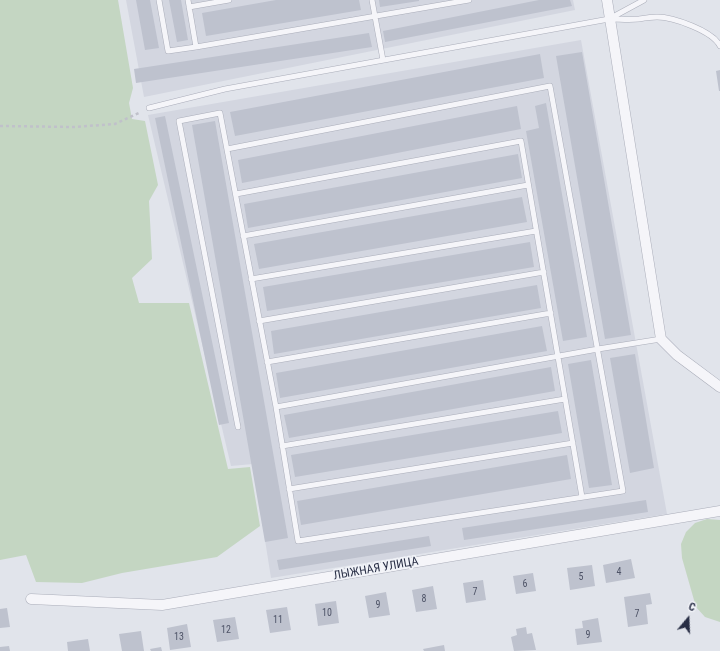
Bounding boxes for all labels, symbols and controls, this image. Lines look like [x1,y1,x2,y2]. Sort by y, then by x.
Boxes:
street label: ЛЫЖНАЯ УЛИЦА [332,554,420,584]
house number: 4 [617,566,621,578]
house number: 5 [579,571,583,583]
house number: 6 [523,578,527,590]
house number: 7 [473,586,477,598]
house number: 8 [422,593,426,605]
house number: 9 [376,599,380,611]
north arrow [668,599,708,639]
text: С [687,600,697,614]
house number: 10 [322,607,332,619]
house number: 7 [635,608,639,620]
house number: 11 [273,614,283,626]
house number: 12 [221,624,231,636]
house number: 9 [586,629,590,641]
house number: 13 [174,631,184,643]

